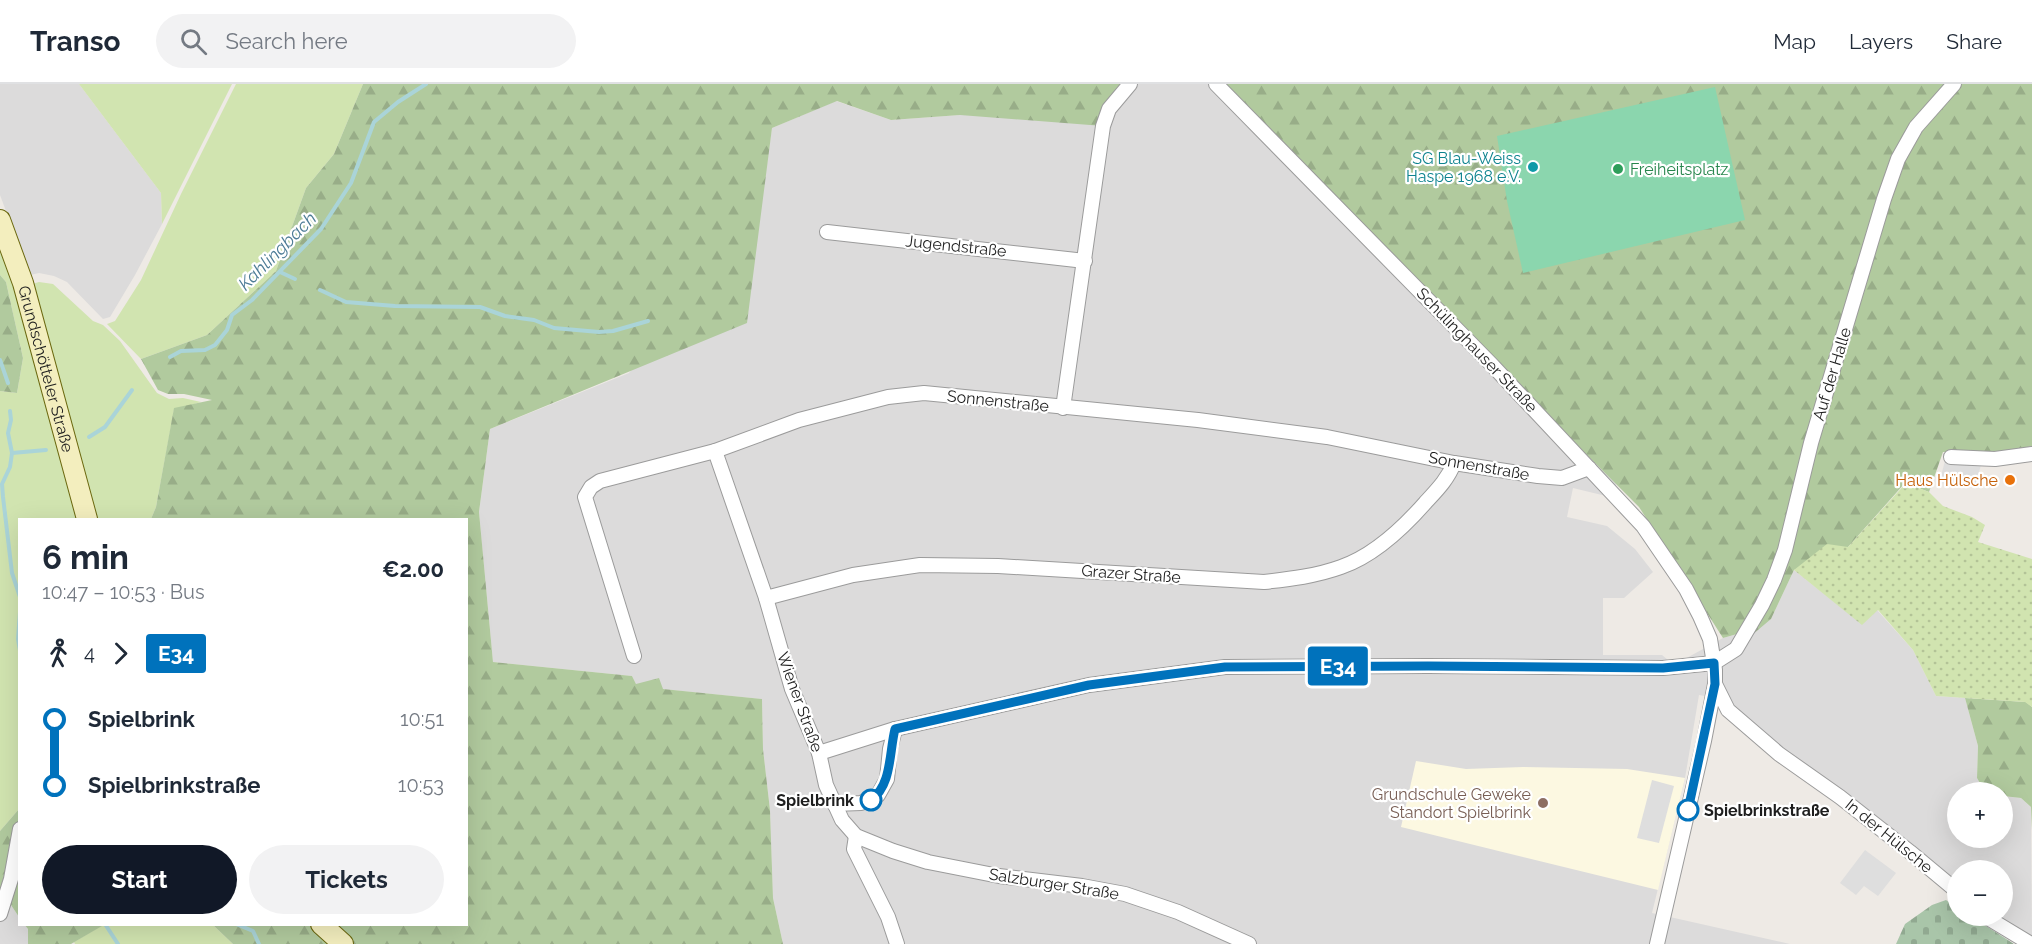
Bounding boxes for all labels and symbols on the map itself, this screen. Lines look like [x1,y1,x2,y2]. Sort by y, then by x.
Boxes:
place label: SG Blau-Weiss Haspe 1968 e.V. [1406,149,1521,186]
marker: SG Blau-Weiss Haspe 1968 e.V. [1526,160,1540,174]
place label: Freiheitsplatz [1630,160,1729,179]
marker: Freiheitsplatz [1611,162,1625,176]
water label: Kahlingbach [234,208,320,294]
street label: Jugendstraße [905,231,1007,261]
street label: Grundschötteler Straße [15,283,78,454]
street label: Schülinghauser Straße [1413,284,1541,416]
street label: Auf der Halle [1809,325,1855,423]
street label: Sonnenstraße [946,386,1050,416]
street label: Sonnenstraße [1427,448,1531,484]
place label: Haus Hülsche [1895,471,1998,490]
marker: Haus Hülsche [2003,473,2017,487]
street label: Grazer Straße [1081,561,1181,587]
line badge: E34 [1304,646,1372,686]
street label: Wiener Straße [773,649,827,755]
place label: Grundschule Geweke Standort Spielbrink [1372,785,1532,822]
marker: Spielbrink [860,789,882,811]
place label: Spielbrink [776,791,854,810]
street label: In der Hülsche [1841,795,1937,877]
marker: Grundschule Geweke Standort Spielbrink [1536,796,1550,810]
marker: Spielbrinkstraße [1677,799,1699,821]
place label: Spielbrinkstraße [1704,801,1830,820]
street label: Salzburger Straße [988,864,1120,904]

